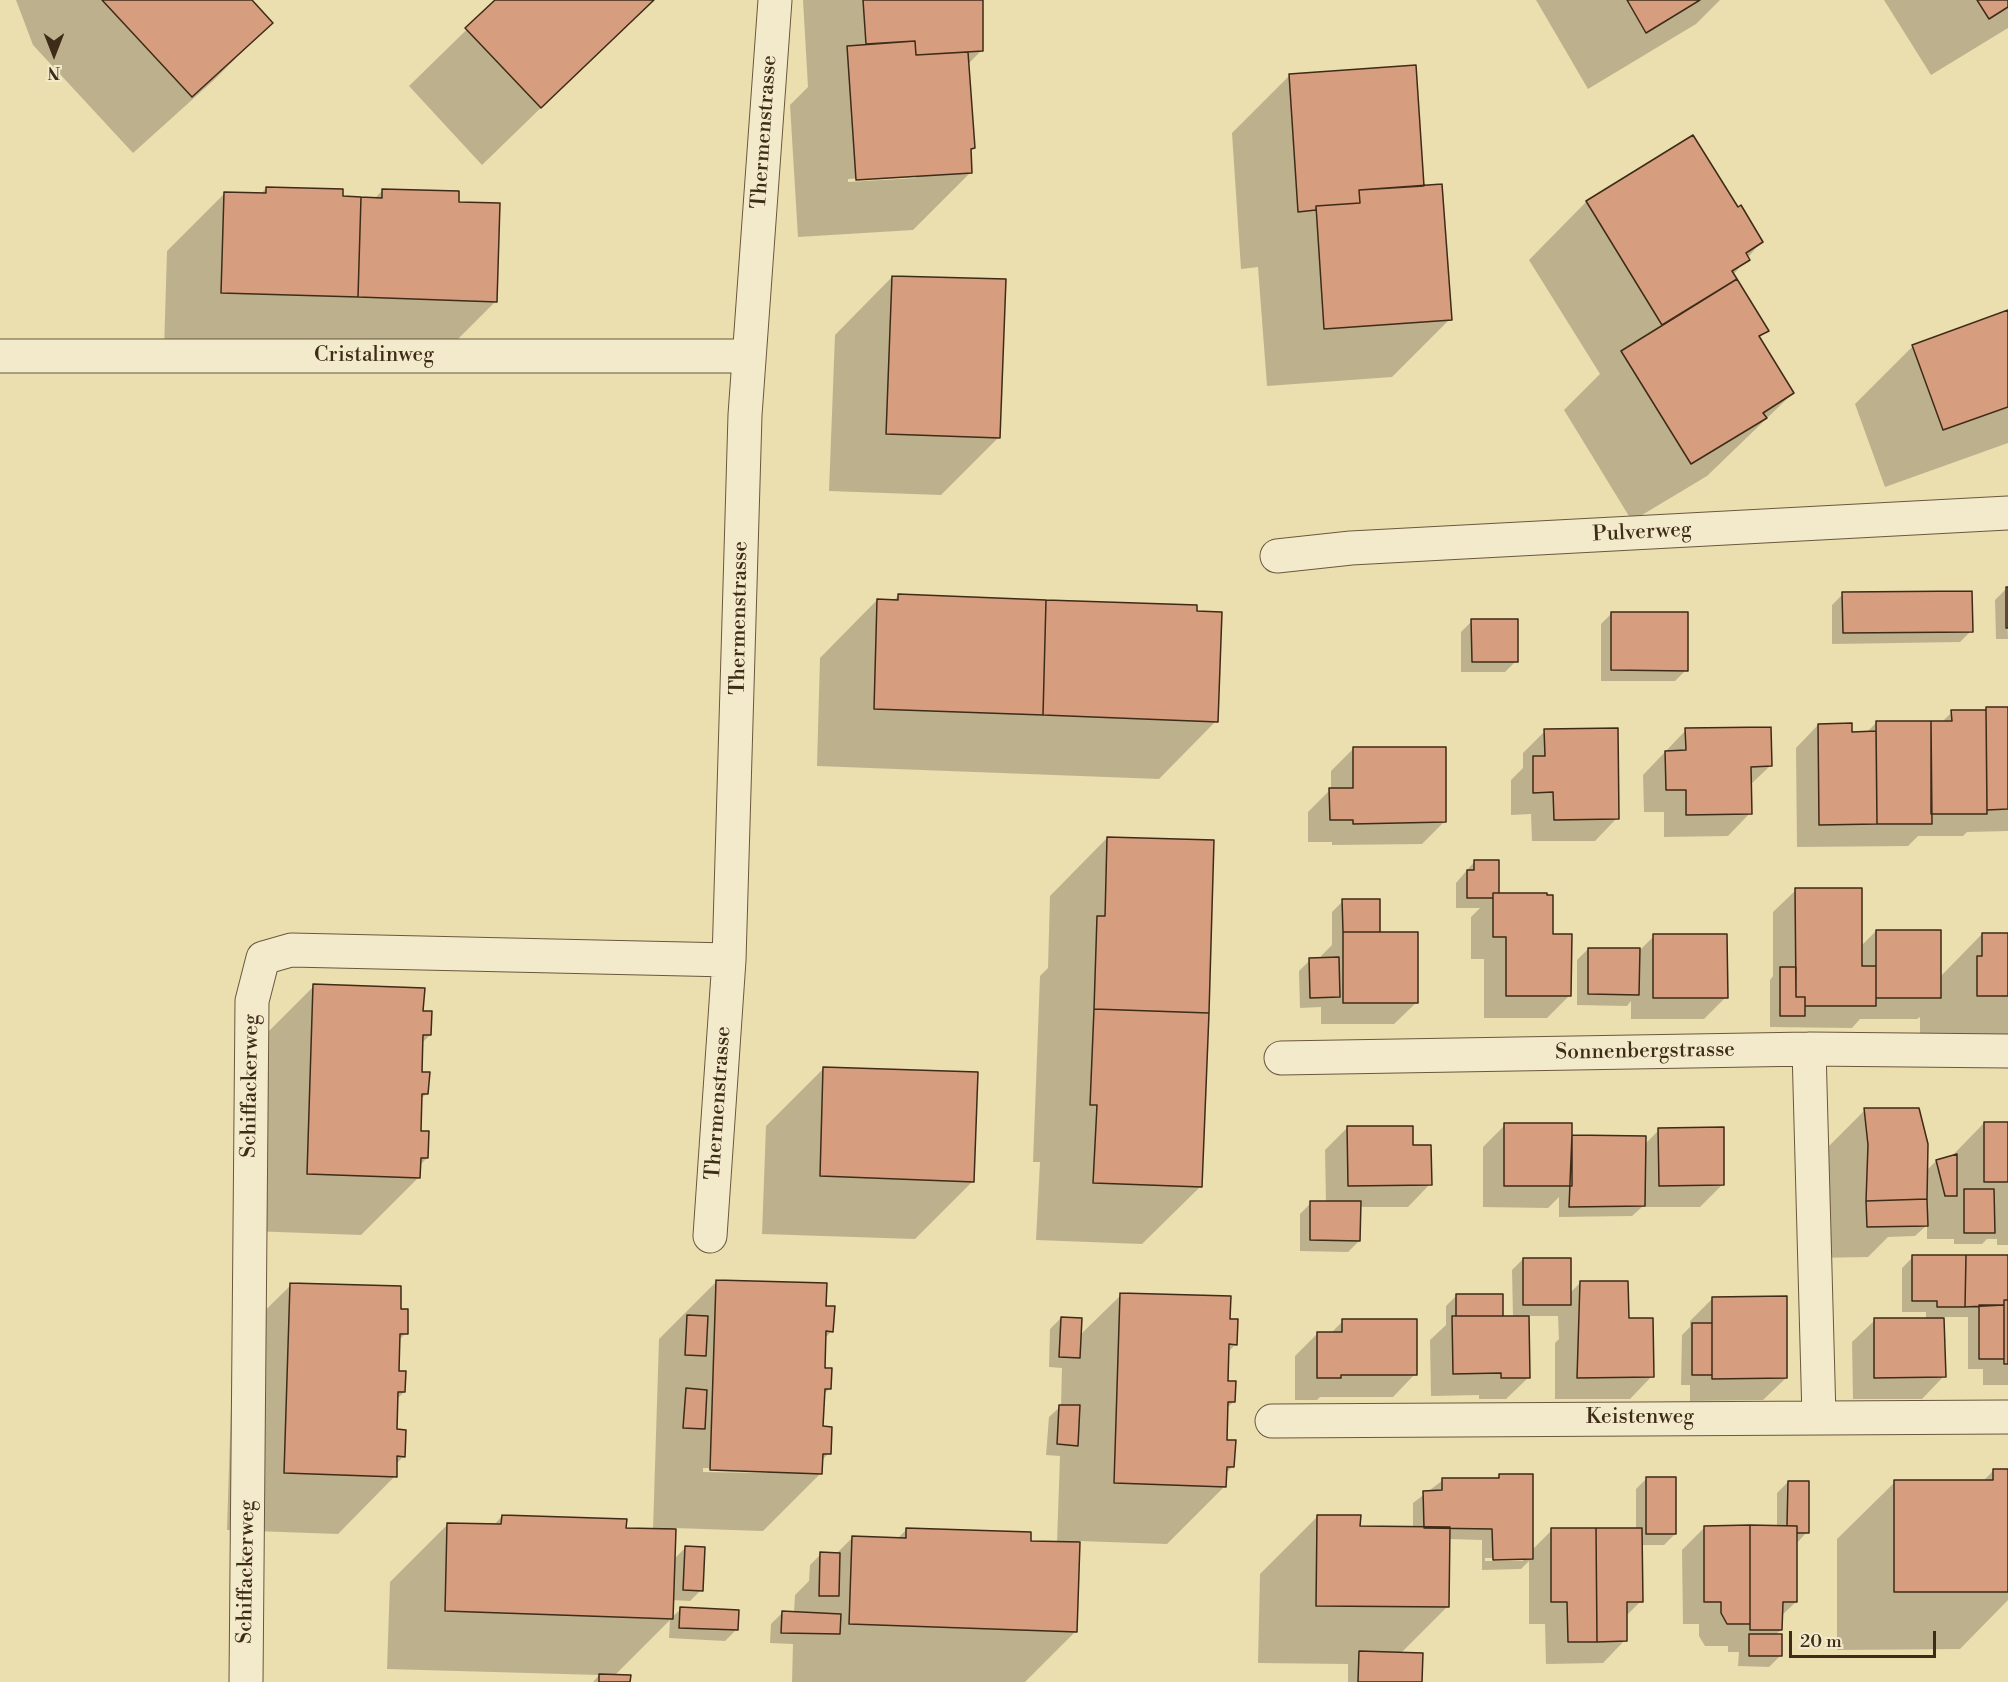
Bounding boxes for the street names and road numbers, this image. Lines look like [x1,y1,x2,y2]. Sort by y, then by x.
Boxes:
street label: Thermenstrasse [747,54,783,210]
street label: Cristalinweg [314,343,434,369]
street label: Pulverweg [1592,518,1692,548]
street label: Thermenstrasse [726,541,754,695]
street label: Schiffackerweg [237,1014,265,1158]
street label: Thermenstrasse [701,1025,737,1181]
street label: Sonnenbergstrasse [1555,1038,1735,1066]
street label: Keistenweg [1586,1405,1694,1431]
street label: Schiffackerweg [233,1500,261,1644]

